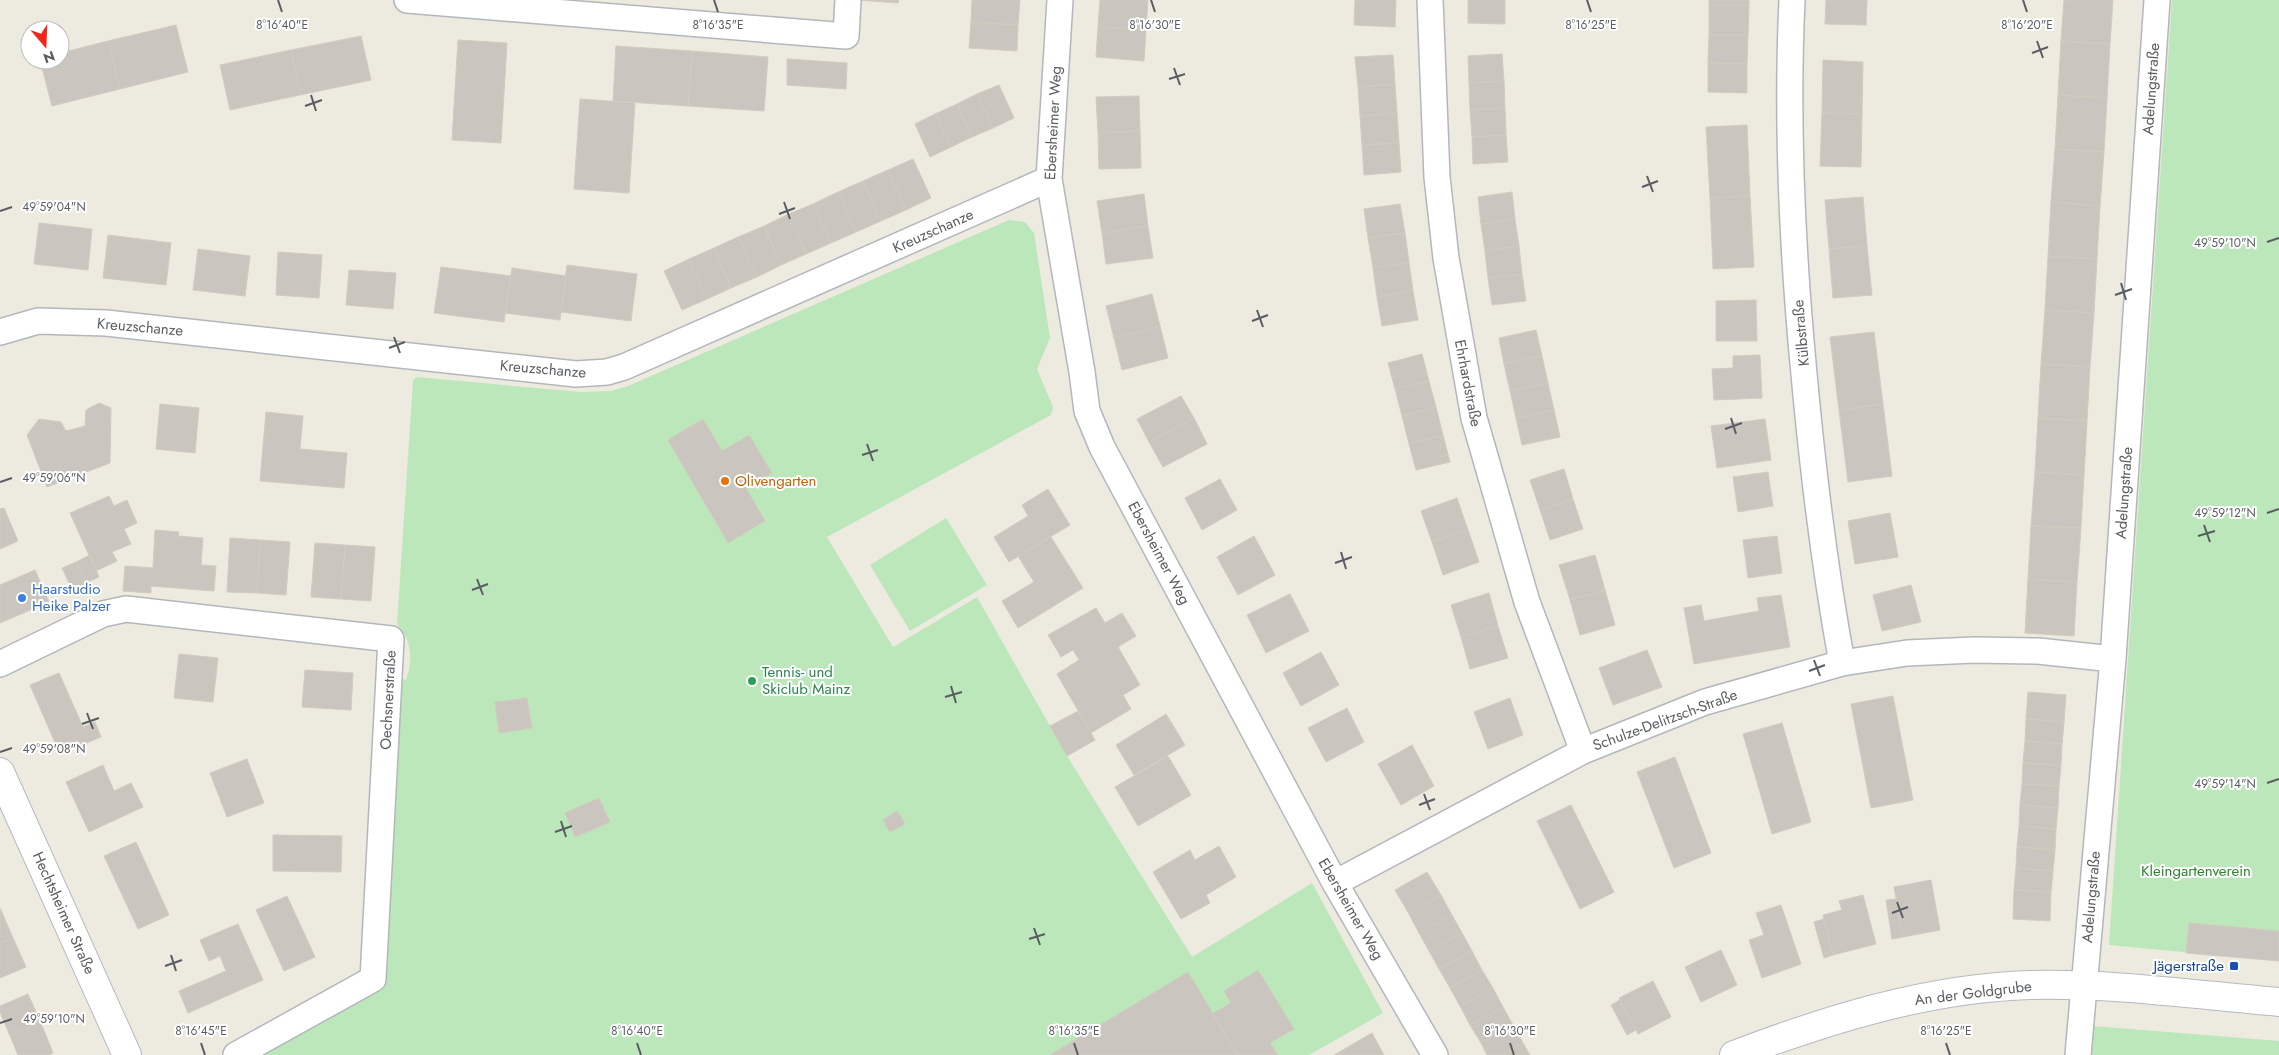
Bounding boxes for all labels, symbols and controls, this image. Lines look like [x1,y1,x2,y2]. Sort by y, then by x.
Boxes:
text: 8°16'40"E [256,16,308,34]
text: 8°16'35"E [692,16,744,34]
text: 8°16'30"E [1129,16,1181,34]
text: 8°16'25"E [1565,16,1617,34]
text: 8°16'20"E [2001,16,2053,34]
north arrow [20,20,70,70]
street label: Adelungstraße [2137,42,2165,136]
text: N [41,46,58,69]
street label: Ebersheimer Weg [1039,65,1067,181]
text: 49°59'04"N [22,198,86,216]
street label: Kreuzschanze [889,203,977,259]
text: 49°59'10"N [2194,234,2256,252]
street label: Külbstraße [1787,299,1815,367]
street label: Kreuzschanze [96,312,184,342]
street label: Ehrhardstraße [1449,338,1487,429]
street label: Kreuzschanze [499,354,587,384]
street label: Adelungstraße [2110,446,2138,540]
text: 49°59'06"N [22,469,86,487]
place label: Olivengarten [735,470,816,492]
marker: Olivengarten [719,475,731,487]
street label: Ebersheimer Weg [1122,497,1196,609]
text: 49°59'12"N [2194,504,2256,522]
place label: Haarstudio Heike Palzer [32,578,112,617]
marker: Haarstudio Heike Palzer [16,592,28,604]
street label: Oechsnerstraße [374,649,402,750]
place label: Tennis- und Skiclub Mainz [762,661,850,700]
marker: Tennis- und Skiclub Mainz [746,675,758,687]
street label: Schulze-Delitzsch-Straße [1590,683,1741,756]
text: 49°59'08"N [23,740,85,758]
text: 49°59'14"N [2194,775,2256,793]
street label: Hechtsheimer Straße [27,848,101,978]
street label: Adelungstraße [2076,850,2106,944]
street label: Ebersheimer Weg [1313,854,1389,964]
park label: Kleingartenverein [2141,860,2251,882]
place label: Jägerstraße [2151,955,2224,977]
marker: Jägerstraße [2228,960,2240,972]
street label: An der Goldgrube [1913,975,2033,1011]
text: 49°59'10"N [23,1010,85,1028]
text: 8°16'45"E [175,1022,227,1040]
text: 8°16'40"E [611,1022,663,1040]
text: 8°16'35"E [1048,1022,1100,1040]
text: 8°16'30"E [1484,1022,1536,1040]
text: 8°16'25"E [1920,1022,1972,1040]

